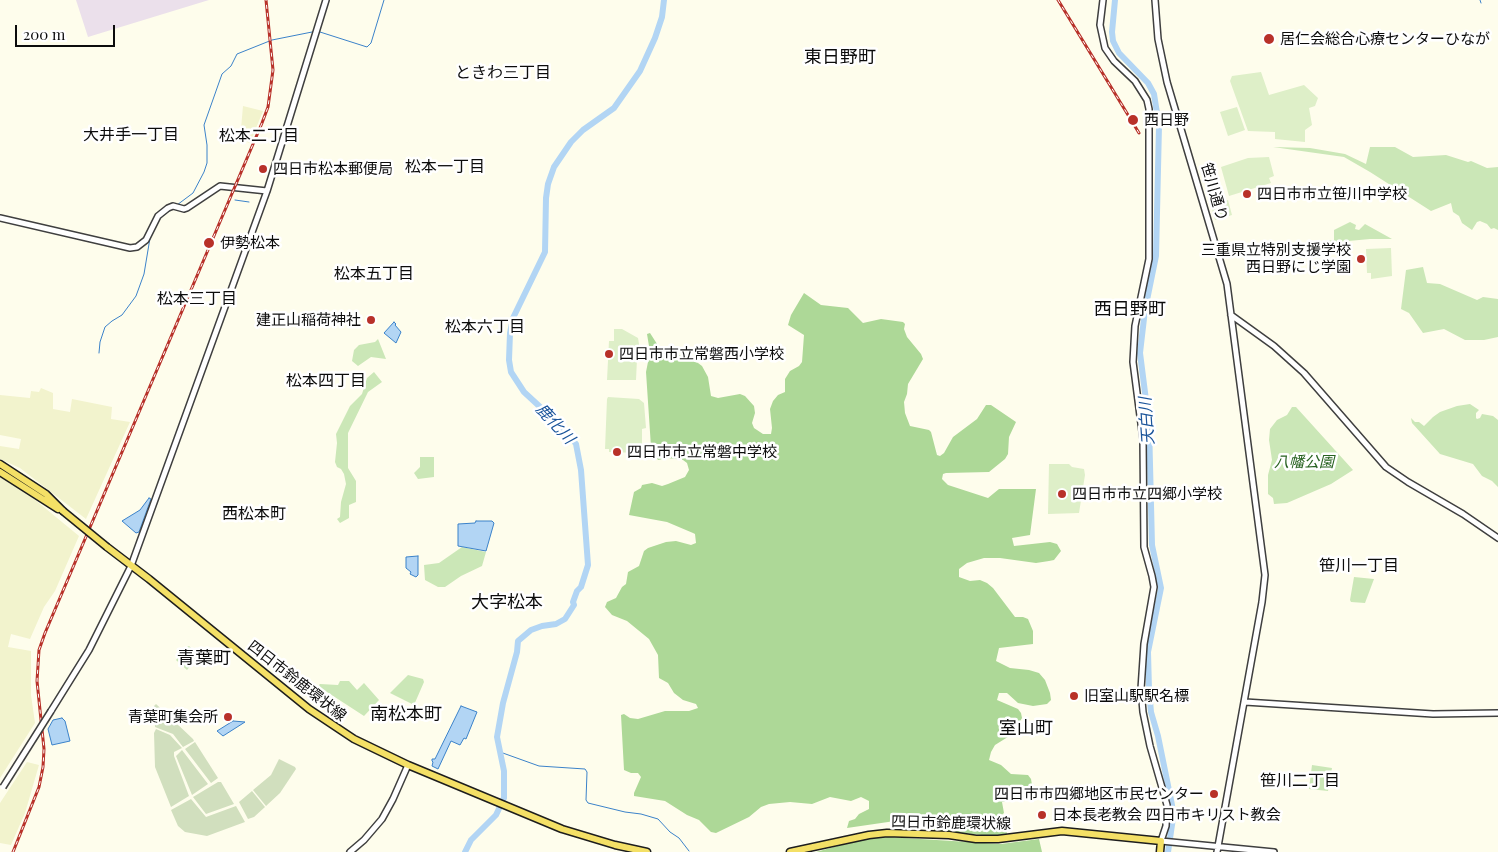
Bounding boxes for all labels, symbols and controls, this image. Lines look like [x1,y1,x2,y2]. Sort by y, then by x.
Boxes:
scale bar [18,15,118,47]
text: 200 m [23,24,65,44]
place label: 居仁会総合心療センターひなが [1280,30,1490,48]
marker: 居仁会総合心療センターひなが [1262,32,1276,46]
district label: 東日野町 [804,46,876,68]
district label: ときわ三丁目 [455,63,551,83]
place label: 西日野 [1144,111,1189,129]
marker: 西日野 [1126,113,1140,127]
district label: 大井手一丁目 [83,125,179,145]
district label: 松本二丁目 [219,126,299,146]
district label: 松本一丁目 [405,157,485,177]
place label: 四日市松本郵便局 [273,160,393,178]
street label: 笹川通り [1197,161,1231,223]
marker: 四日市松本郵便局 [257,163,269,175]
place label: 四日市市立笹川中学校 [1257,185,1407,203]
marker: 四日市市立笹川中学校 [1241,188,1253,200]
place label: 伊勢松本 [220,234,280,252]
marker: 伊勢松本 [202,236,216,250]
place label: 三重県立特別支援学校 西日野にじ学園 [1201,241,1351,276]
marker: 三重県立特別支援学校 西日野にじ学園 [1355,253,1367,265]
district label: 松本五丁目 [334,264,414,284]
district label: 松本三丁目 [157,289,237,309]
district label: 西日野町 [1094,298,1166,320]
place label: 建正山稲荷神社 [256,311,361,329]
marker: 建正山稲荷神社 [365,314,377,326]
district label: 松本六丁目 [445,317,525,337]
place label: 四日市市立常磐西小学校 [619,345,784,363]
marker: 四日市市立常磐西小学校 [603,348,615,360]
district label: 松本四丁目 [286,371,366,391]
water label: 天白川 [1136,396,1158,446]
water label: 鹿化川 [532,400,578,448]
place label: 四日市市立常磐中学校 [627,443,777,461]
marker: 四日市市立常磐中学校 [611,446,623,458]
park label: 八幡公園 [1274,453,1334,471]
place label: 四日市市立四郷小学校 [1072,485,1222,503]
marker: 四日市市立四郷小学校 [1056,488,1068,500]
district label: 西松本町 [222,504,286,524]
district label: 笹川一丁目 [1319,556,1399,576]
district label: 大字松本 [471,591,543,613]
street label: 四日市鈴鹿環状線 [244,637,350,725]
district label: 青葉町 [177,647,231,669]
place label: 旧室山駅駅名標 [1084,687,1189,705]
marker: 旧室山駅駅名標 [1068,690,1080,702]
district label: 南松本町 [370,703,442,725]
place label: 青葉町集会所 [128,708,218,726]
marker: 青葉町集会所 [222,711,234,723]
district label: 室山町 [999,717,1053,739]
district label: 笹川二丁目 [1260,771,1340,791]
place label: 四日市市四郷地区市民センター [994,785,1204,803]
marker: 四日市市四郷地区市民センター [1208,788,1220,800]
place label: 日本長老教会 四日市キリスト教会 [1052,806,1281,824]
marker: 日本長老教会 四日市キリスト教会 [1036,809,1048,821]
street label: 四日市鈴鹿環状線 [891,813,1011,833]

